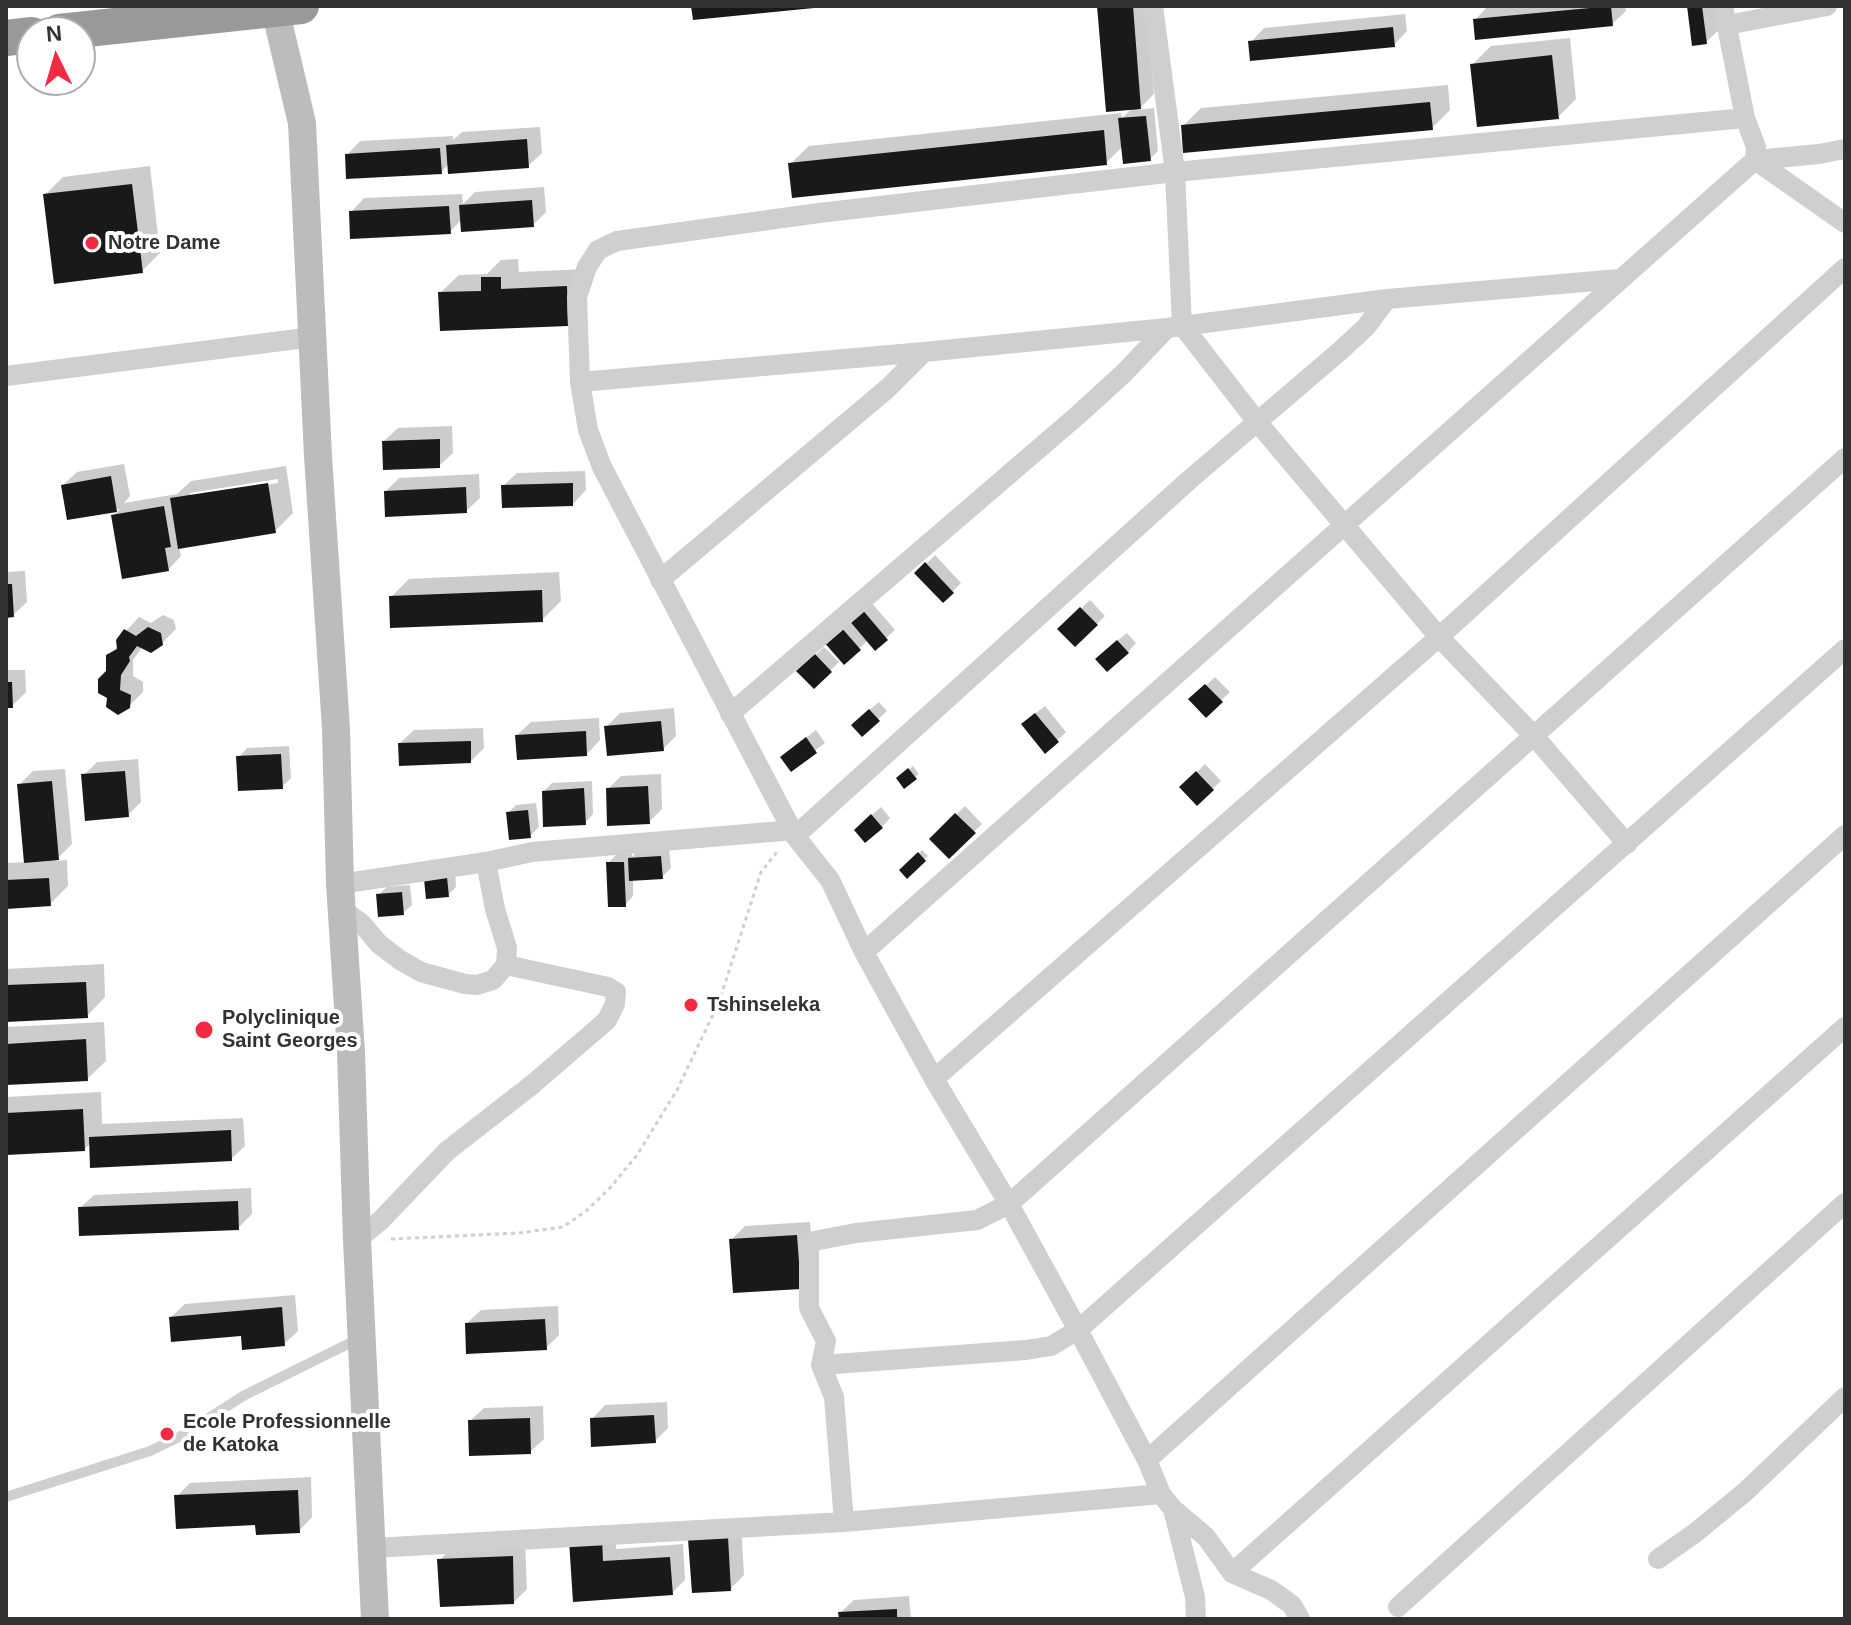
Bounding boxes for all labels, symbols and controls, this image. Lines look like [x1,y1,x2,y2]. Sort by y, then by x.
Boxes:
north arrow [16,16,96,96]
text: N [45,20,63,47]
place label: Notre Dame [108,231,220,255]
marker: Notre Dame [83,234,101,252]
place label: Tshinseleka [707,993,820,1017]
marker: Tshinseleka [682,996,700,1014]
place label: Polyclinique Saint Georges [222,1006,358,1053]
marker: Polyclinique Saint Georges [193,1019,215,1041]
place label: Ecole Professionnelle de Katoka [183,1410,391,1457]
marker: Ecole Professionnelle de Katoka [158,1425,176,1443]

